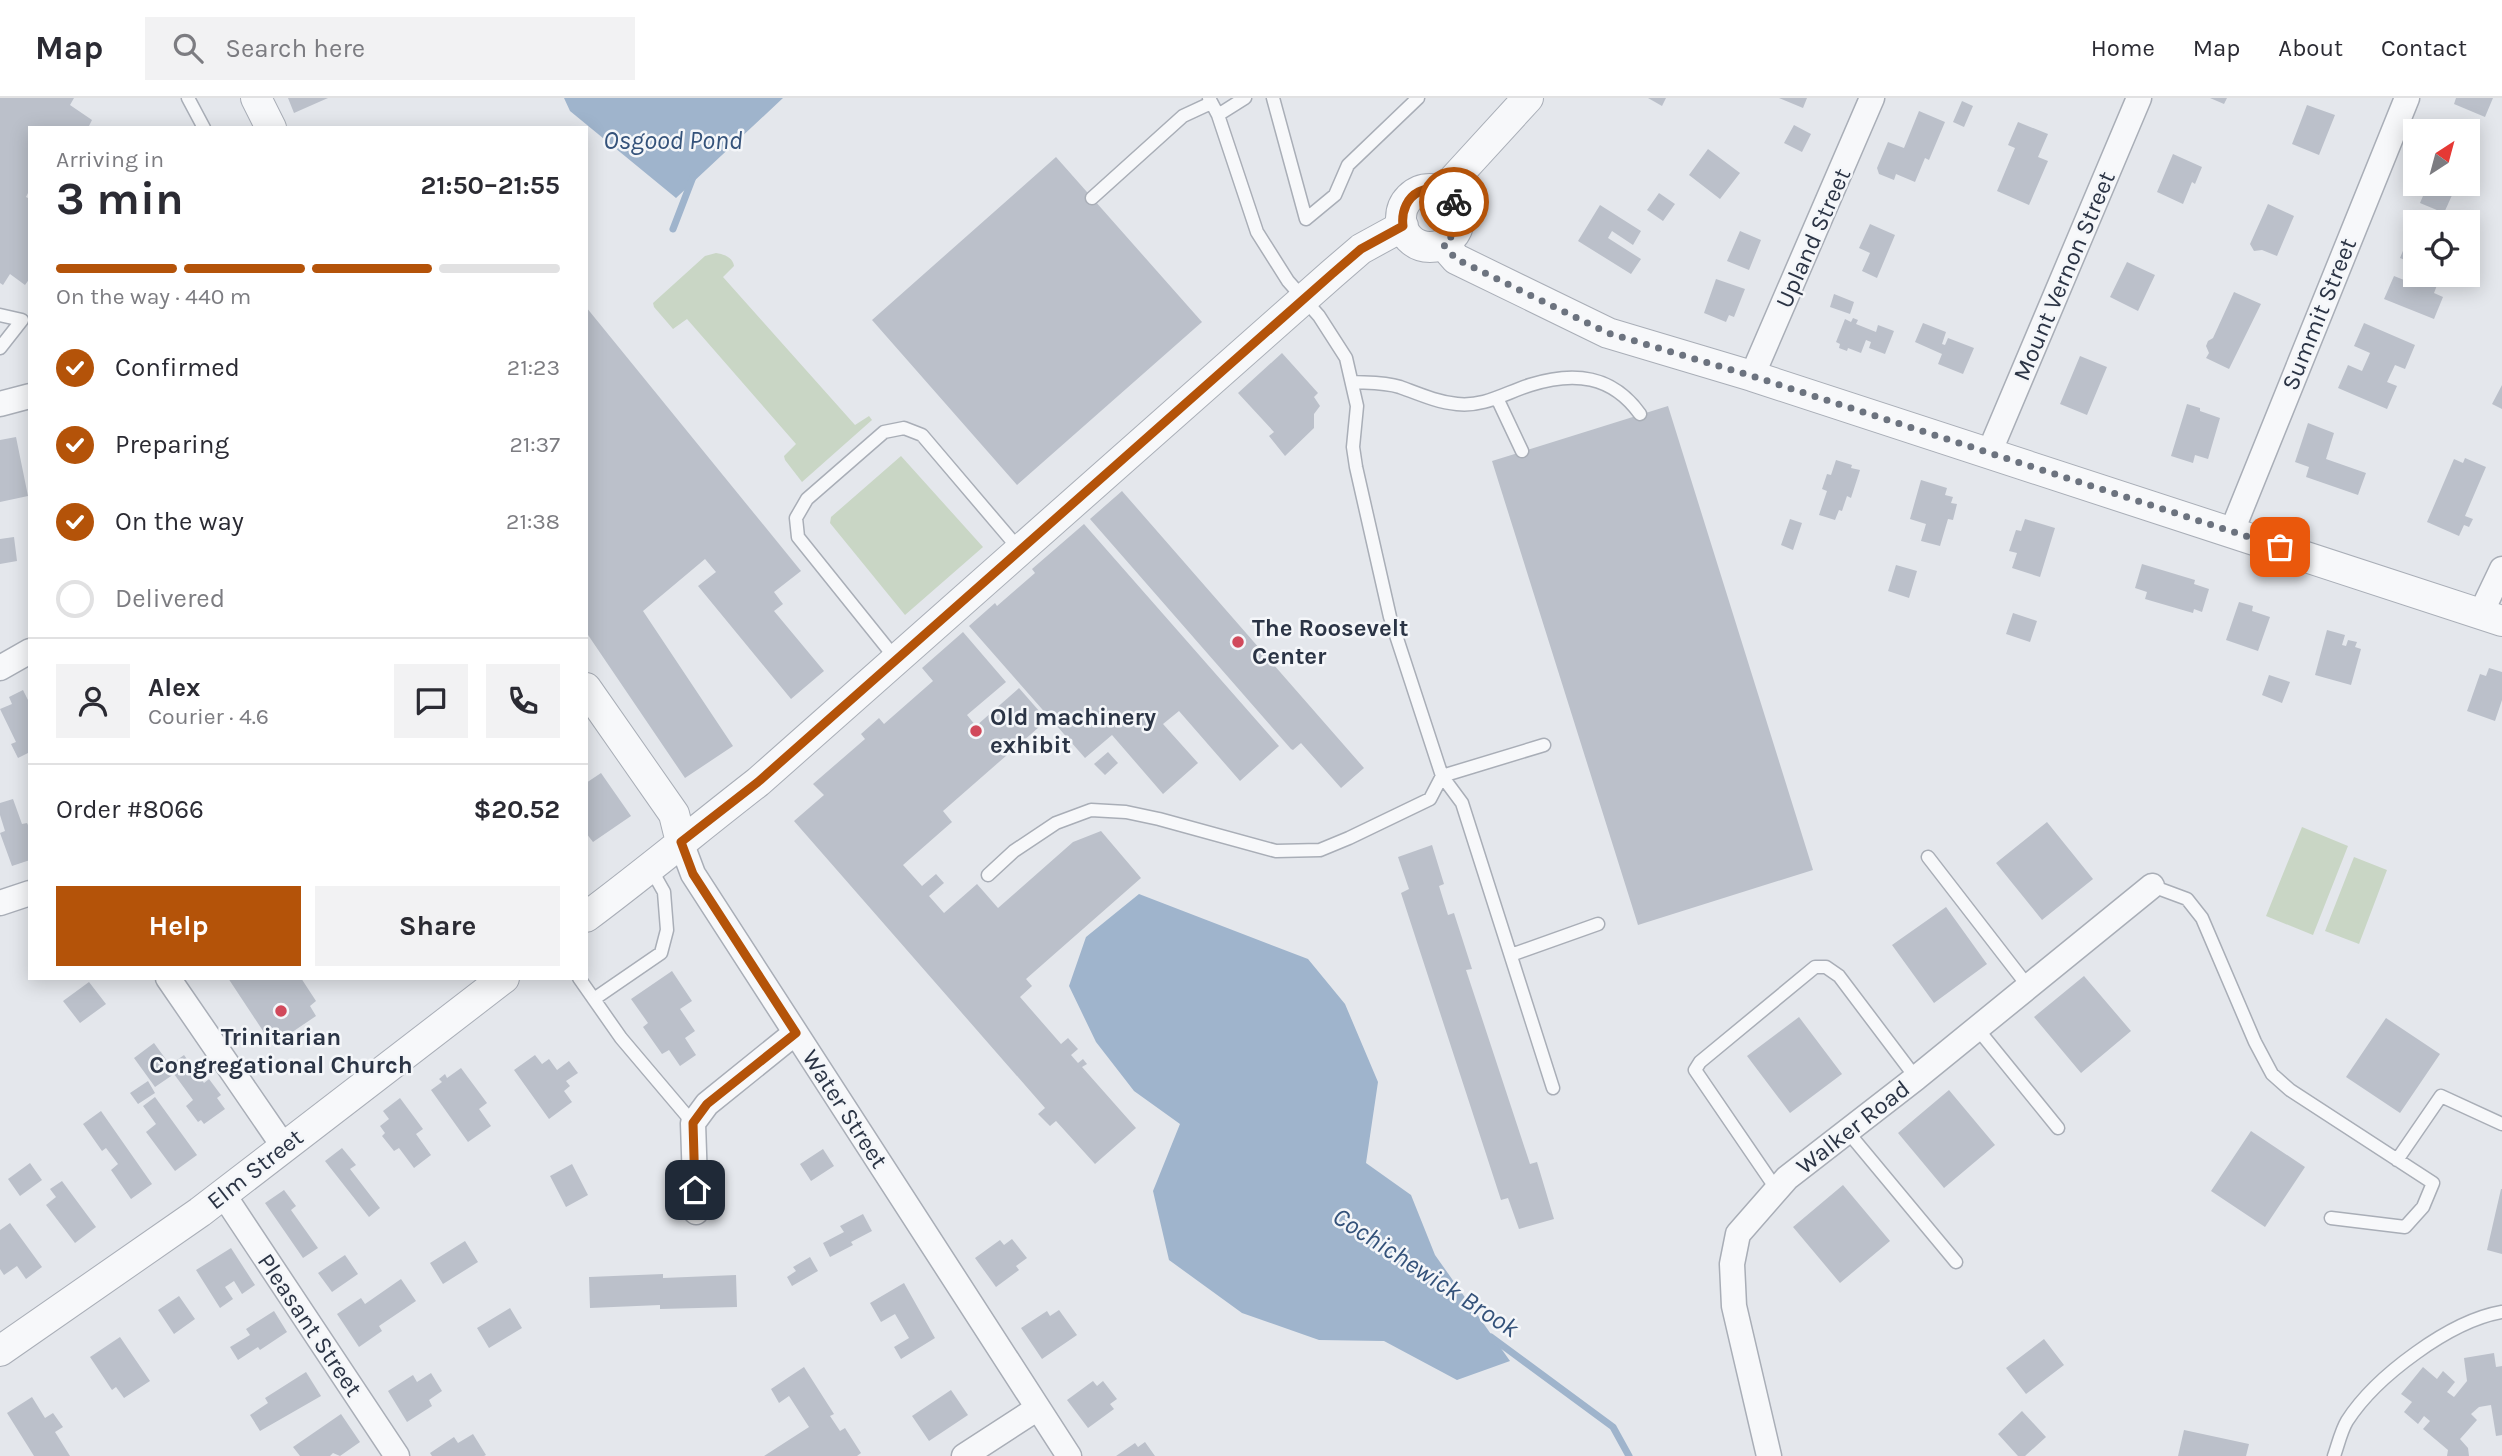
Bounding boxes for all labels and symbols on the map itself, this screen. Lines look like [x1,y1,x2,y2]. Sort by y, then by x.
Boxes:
north arrow [2403,119,2480,196]
water label: Osgood Pond [603,125,743,156]
street label: Upland Street [1770,164,1856,312]
courier [1419,167,1489,237]
street label: Mount Vernon Street [2007,167,2121,385]
street label: Summit Street [2276,234,2362,394]
pin [2250,517,2310,577]
place label: The Roosevelt Center [1252,614,1408,670]
marker: The Roosevelt Center [1230,634,1246,650]
place label: Old machinery exhibit [990,703,1156,759]
marker: Old machinery exhibit [968,723,984,739]
marker: Trinitarian Congregational Church [273,1003,289,1019]
place label: Trinitarian Congregational Church [149,1023,413,1079]
street label: Water Street [796,1045,894,1173]
street label: Walker Road [1791,1074,1915,1180]
street label: Elm Street [201,1123,309,1215]
pin [665,1160,725,1220]
water label: Cochichewick Brook [1327,1201,1525,1345]
street label: Pleasant Street [252,1248,368,1402]

